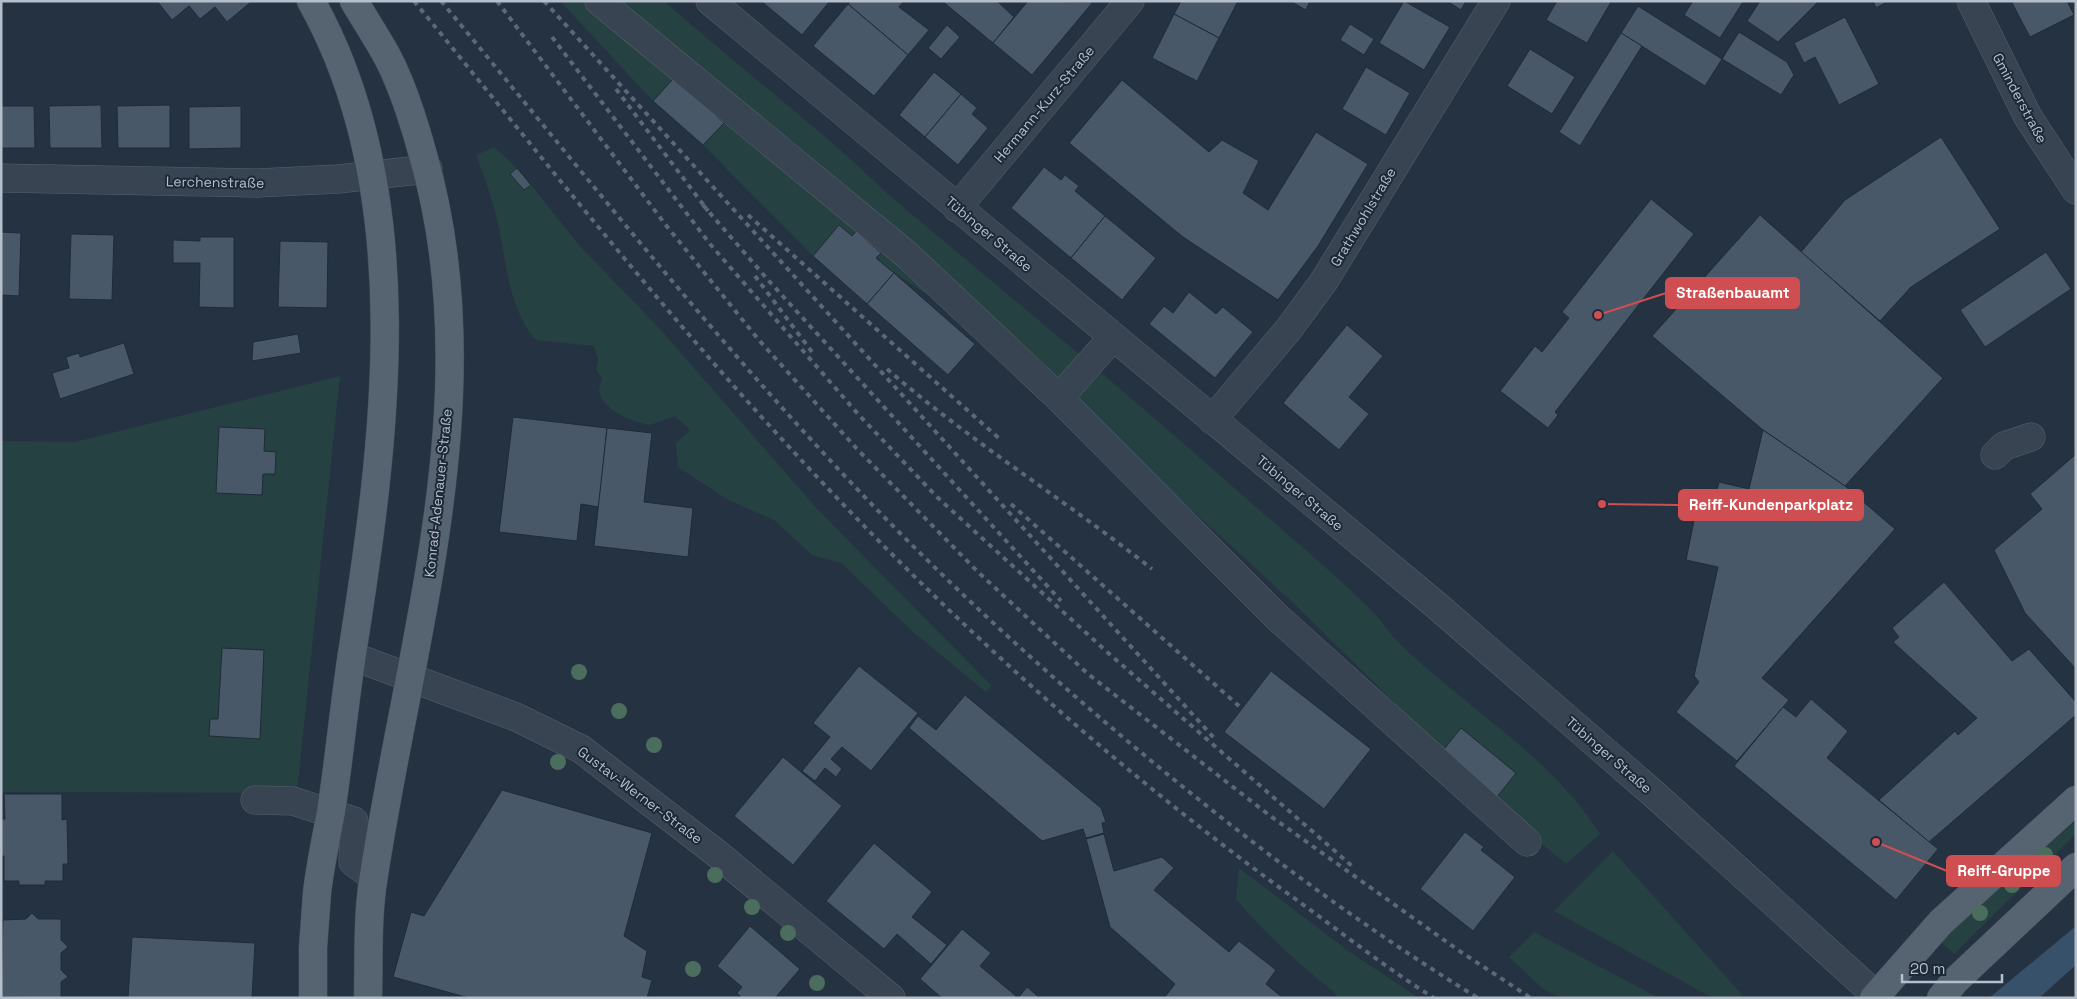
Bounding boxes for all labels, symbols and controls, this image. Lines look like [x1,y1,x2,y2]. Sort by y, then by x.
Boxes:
street label: Hermann-Kurz-Straße [990,42,1098,166]
street label: Gminderstraße [1989,50,2051,146]
street label: Grathwohlstraße [1326,164,1400,270]
street label: Lerchenstraße [166,172,264,192]
street label: Tübinger Straße [942,192,1036,276]
callout: Straßenbauamt [1666,278,1799,308]
text: Straßenbauamt [1676,283,1790,302]
street label: Konrad-Adenauer-Straße [420,408,456,578]
street label: Tübinger Straße [1253,451,1347,535]
callout: Reiff-Kundenparkplatz [1679,490,1863,520]
text: Reiff-Kundenparkplatz [1689,495,1853,514]
street label: Tübinger Straße [1562,713,1656,797]
street label: Gustav-Werner-Straße [574,742,706,848]
callout: Reiff-Gruppe [1947,856,2060,886]
text: Reiff-Gruppe [1958,861,2051,880]
scale bar [1902,952,2002,984]
text: 20 m [1910,959,1945,978]

